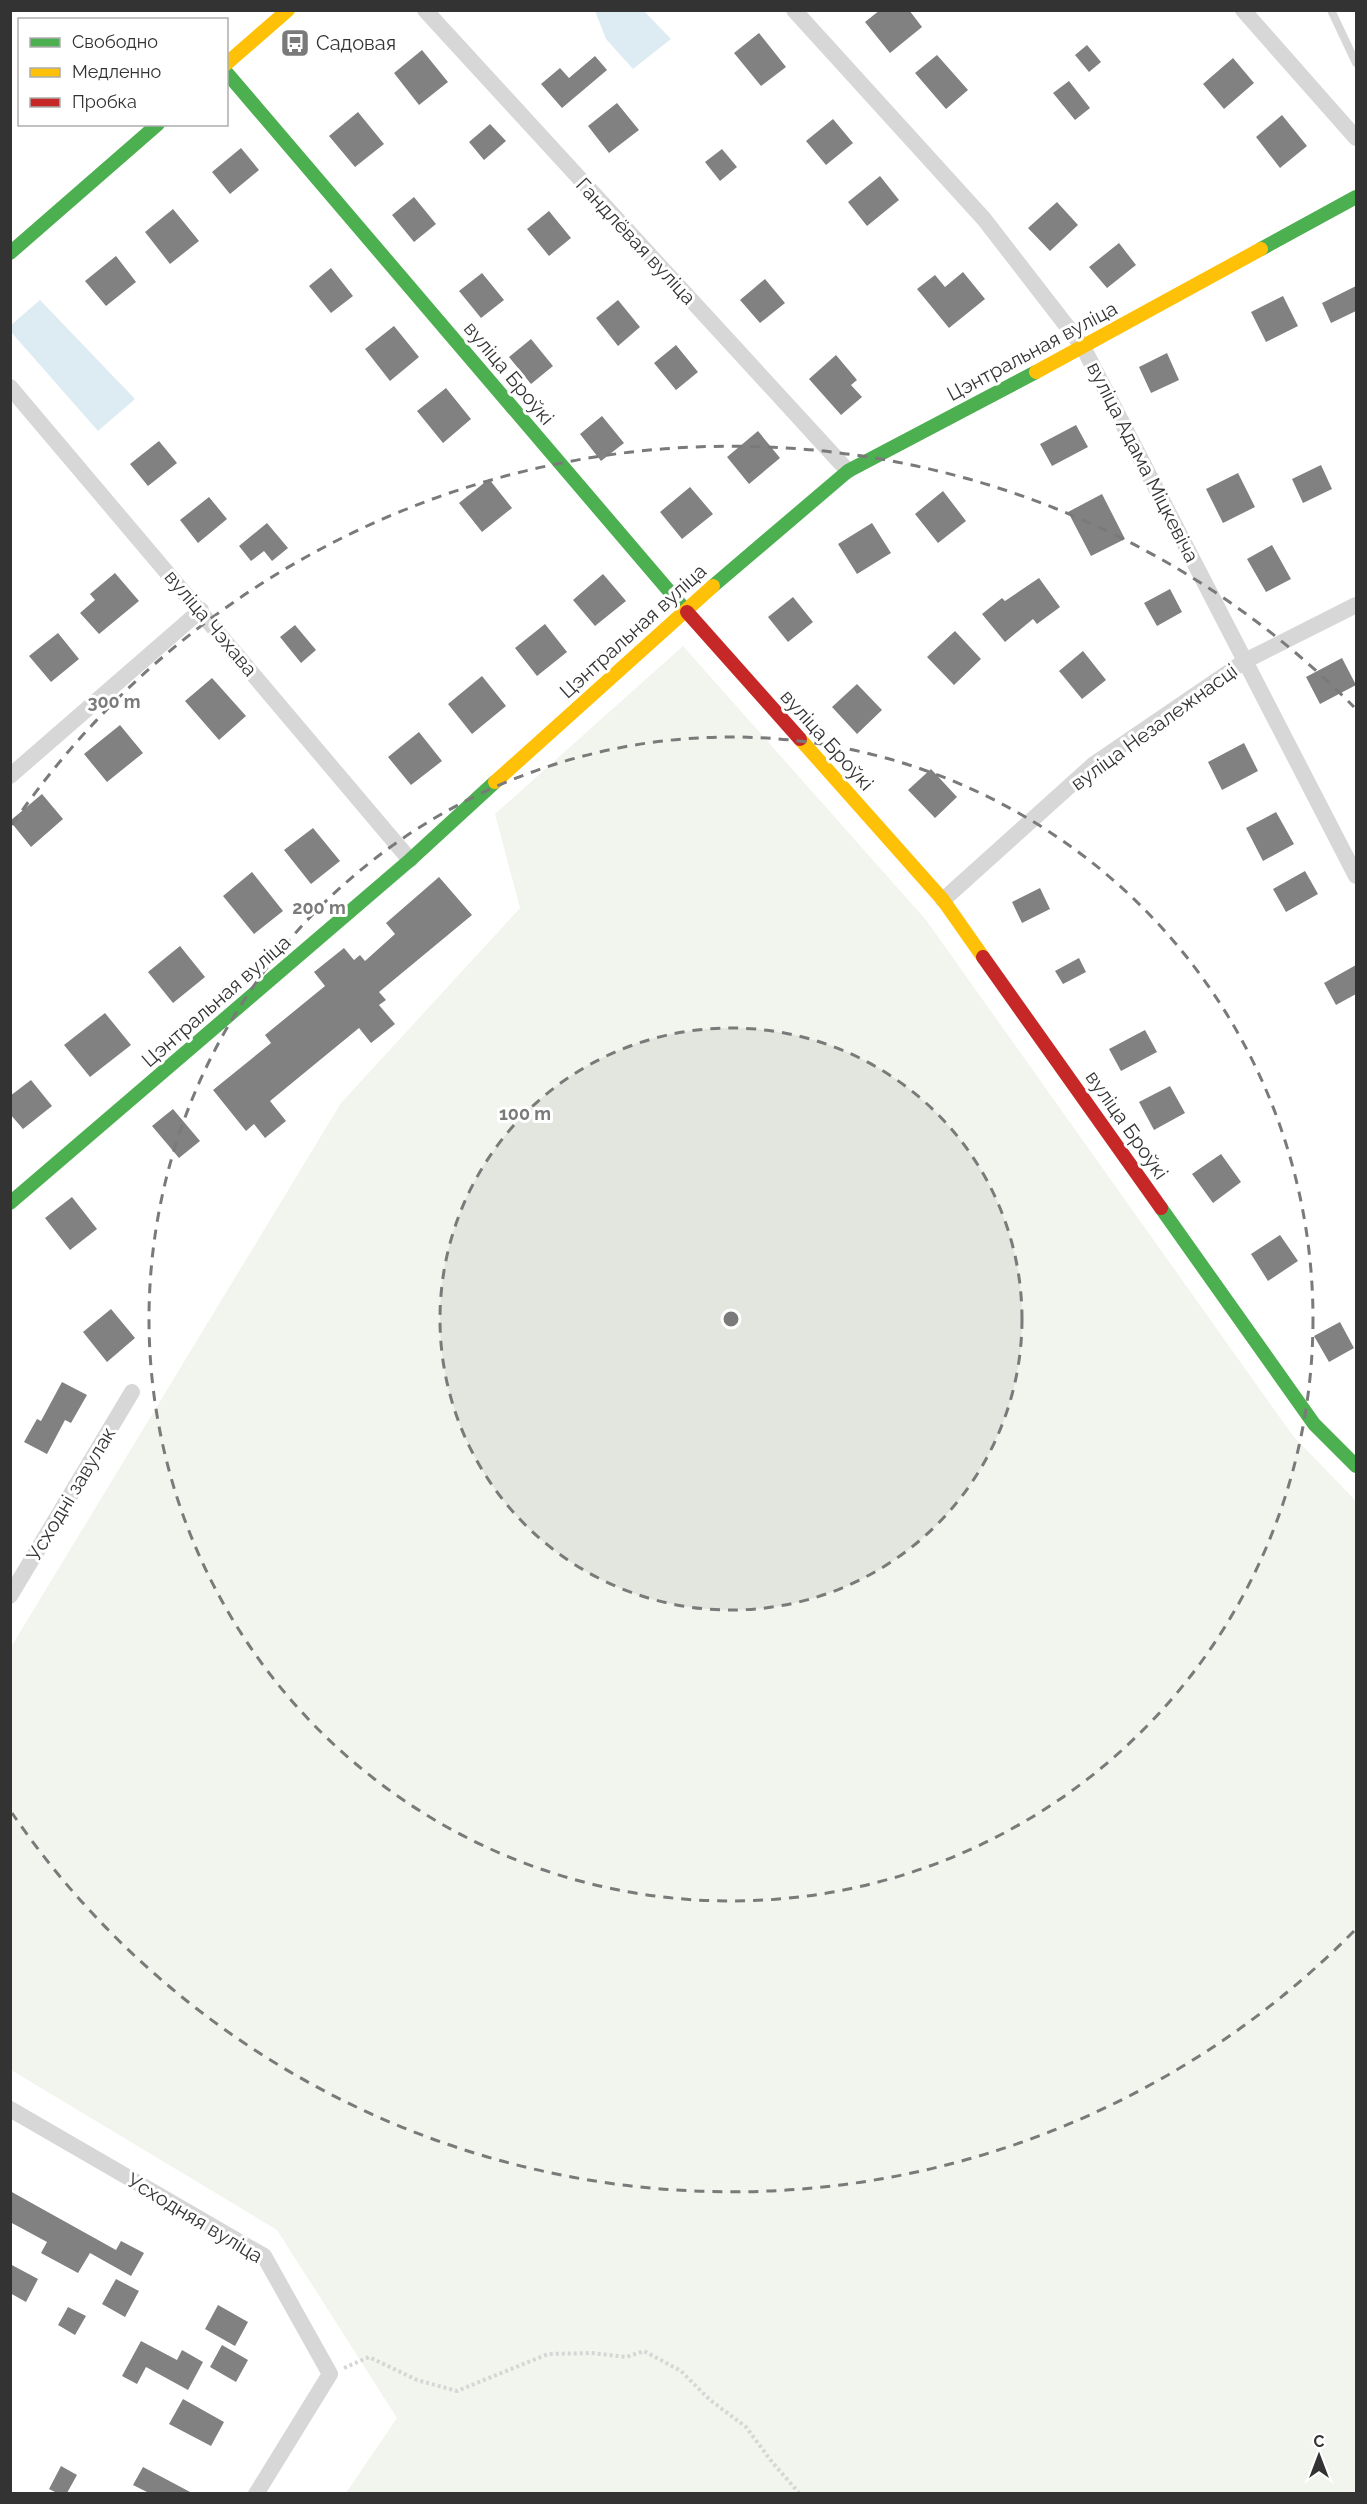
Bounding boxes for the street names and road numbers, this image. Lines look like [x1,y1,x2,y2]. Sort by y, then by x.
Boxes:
street label: Гандлёвая вуліца [571,173,701,309]
street label: Цэнтральная вуліца [943,296,1121,406]
street label: вуліца Броўкі [459,316,559,430]
street label: вуліца Адама Міцкевіча [1082,358,1204,566]
street label: Цэнтральная вуліца [555,559,711,703]
street label: вуліца Чэхава [160,565,262,681]
street label: вуліца Незалежнасці [1066,659,1242,795]
street label: вуліца Броўкі [775,685,879,795]
street label: Цэнтральная вуліца [137,930,295,1072]
street label: вуліца Броўкі [1081,1066,1173,1184]
street label: Усходні завулак [21,1423,121,1565]
street label: Усходняя вуліца [123,2168,267,2268]

